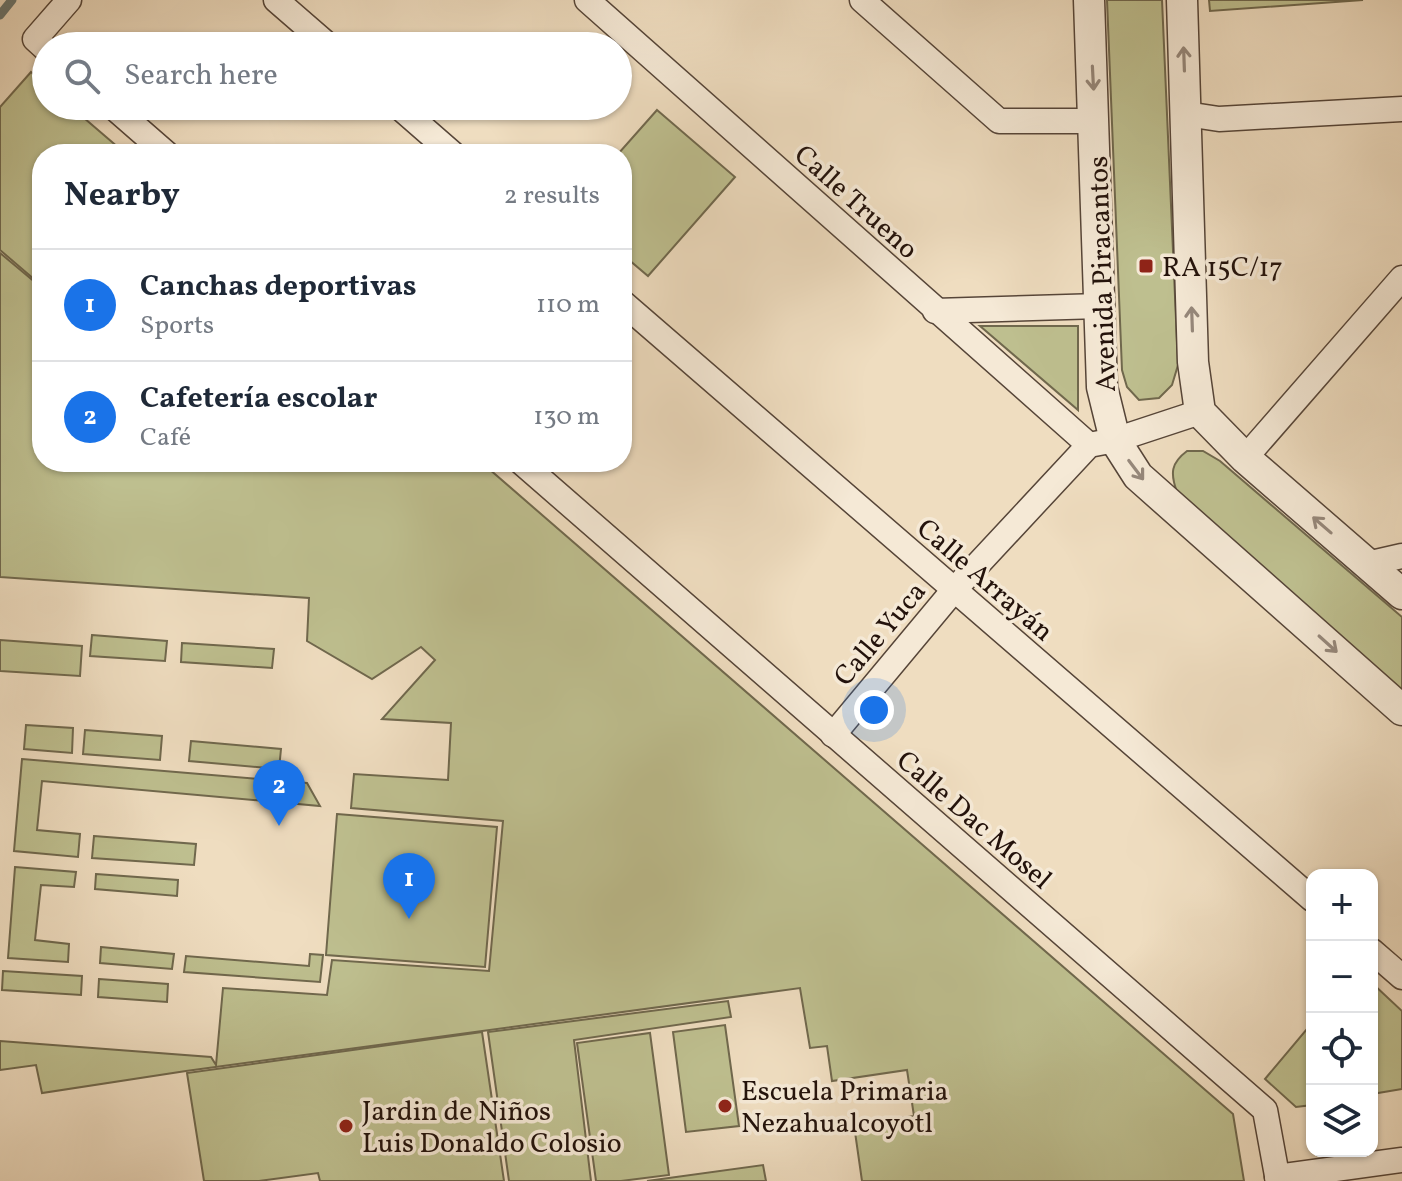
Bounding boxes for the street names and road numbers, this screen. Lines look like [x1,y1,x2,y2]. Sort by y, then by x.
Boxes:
street label: Calle Trueno [785,137,926,269]
street label: Avenida Piracantos [1080,155,1127,393]
street label: Calle Arrayán [907,510,1061,651]
street label: Calle Yuca [826,574,936,695]
street label: Calle Dac Mosel [887,742,1060,899]

